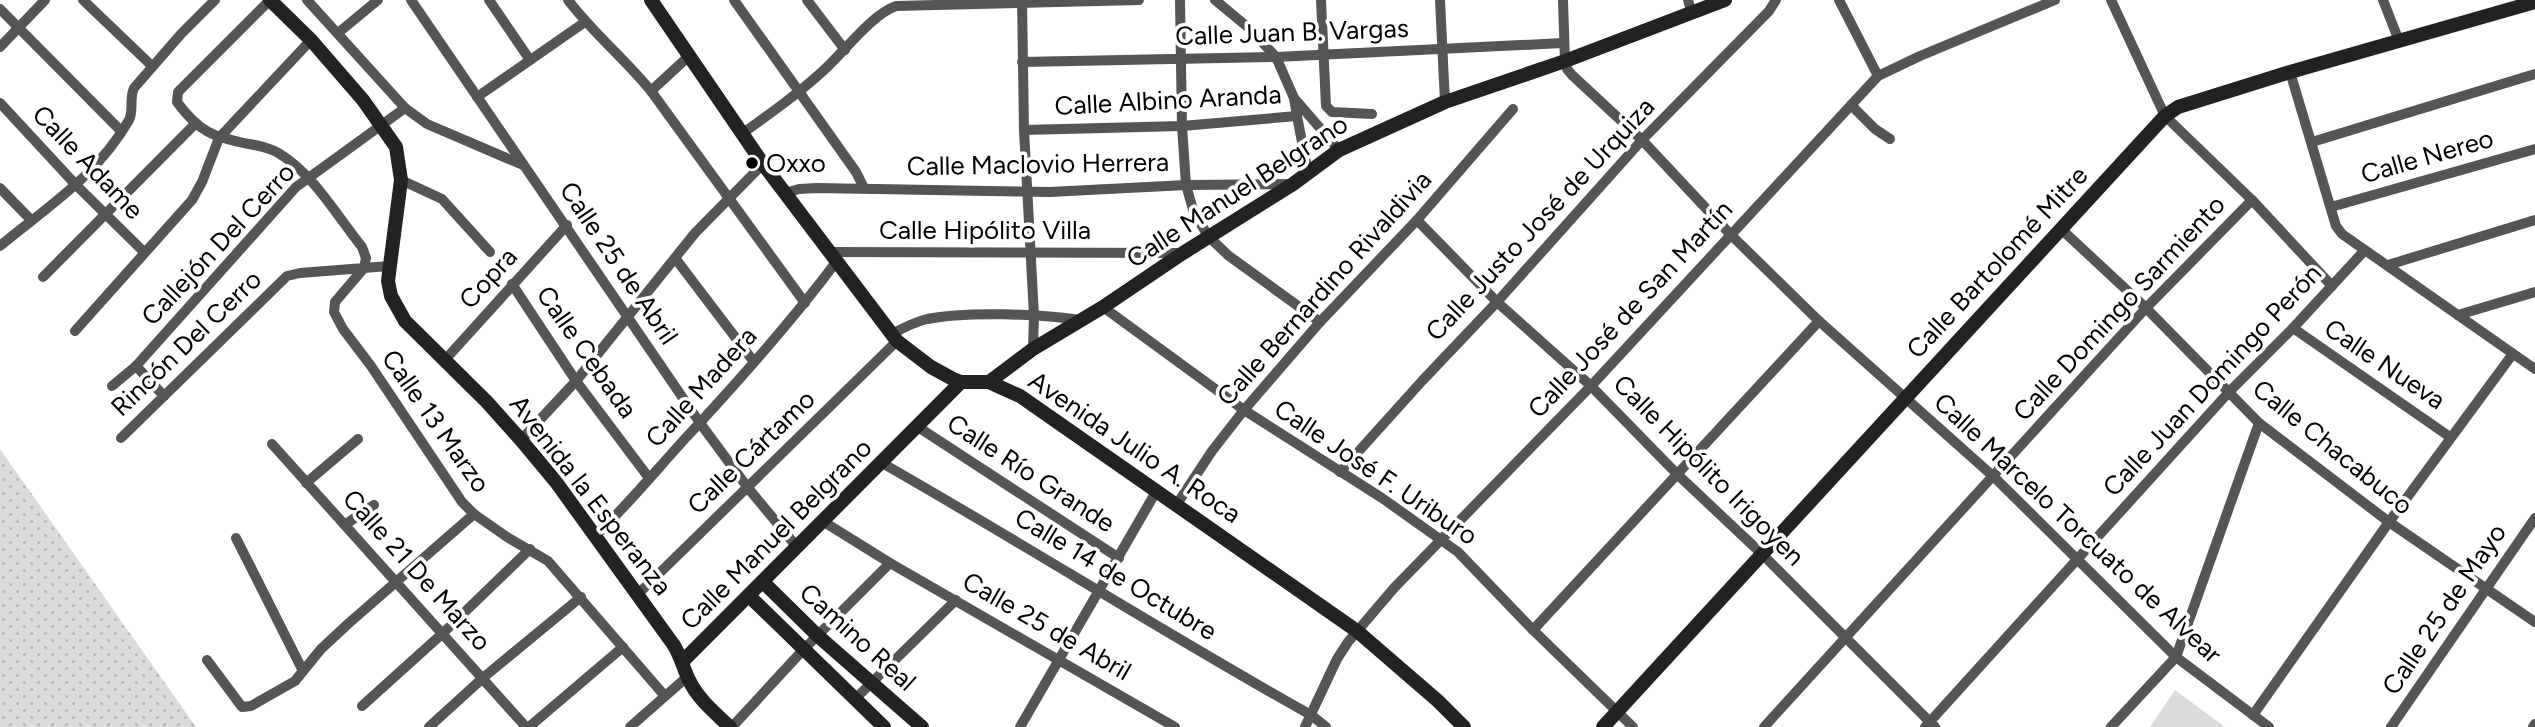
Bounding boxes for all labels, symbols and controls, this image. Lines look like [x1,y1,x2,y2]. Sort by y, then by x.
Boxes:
street label: Calle Juan B. Vargas [1175,12,1409,52]
street label: Calle Albino Aranda [1054,78,1282,122]
street label: Calle Justo José de Urquiza [1419,91,1661,347]
street label: Calle Adame [26,98,150,226]
street label: Calle Manuel Belgrano [1120,107,1354,275]
street label: Calle Nereo [2357,122,2497,190]
street label: Calle Maclovio Herrera [907,146,1169,182]
place label: Oxxo [766,147,826,179]
marker: Oxxo [744,155,760,171]
street label: Callejón Del Cerro [135,156,301,332]
street label: Calle Bartolomé Mitre [1900,159,2094,365]
street label: Calle Bernardino Rivaldivia [1210,164,1438,412]
street label: Calle 25 de Abril [553,176,685,350]
street label: Calle Domingo Sarmiento [2006,189,2232,427]
street label: Calle José de San Martín [1521,194,1739,424]
street label: Calle Hipólito Villa [879,214,1091,246]
street label: Copra [452,241,524,315]
street label: Calle Juan Domingo Perón [2096,257,2328,503]
street label: Rincón Del Cerro [104,263,268,423]
street label: Calle Cebada [530,280,644,424]
street label: Calle Nueva [2318,312,2452,416]
street label: Calle Madera [639,320,763,454]
street label: Calle 13 Marzo [375,343,497,499]
street label: Avenida Julio A. Roca [1023,364,1247,530]
street label: Calle Hipólito Irigoyen [1607,368,1811,572]
street label: Calle Chacabuco [2246,373,2420,521]
street label: Calle Cártamo [681,383,821,521]
street label: Calle Marcelo Torcuato de Alvear [1927,386,2229,670]
street label: Avenida la Esperanza [503,389,679,601]
street label: Calle José F. Uriburo [1268,392,1484,552]
street label: Calle Río Grande [941,407,1121,539]
street label: Calle Manuel Belgrano [674,432,878,636]
street label: Calle 21 De Marzo [336,483,498,657]
street label: Calle 14 de Octubre [1009,501,1223,647]
street label: Calle 25 de Mayo [2375,517,2513,701]
street label: Calle 25 de Abril [957,565,1137,687]
street label: Camino Real [793,576,923,698]

